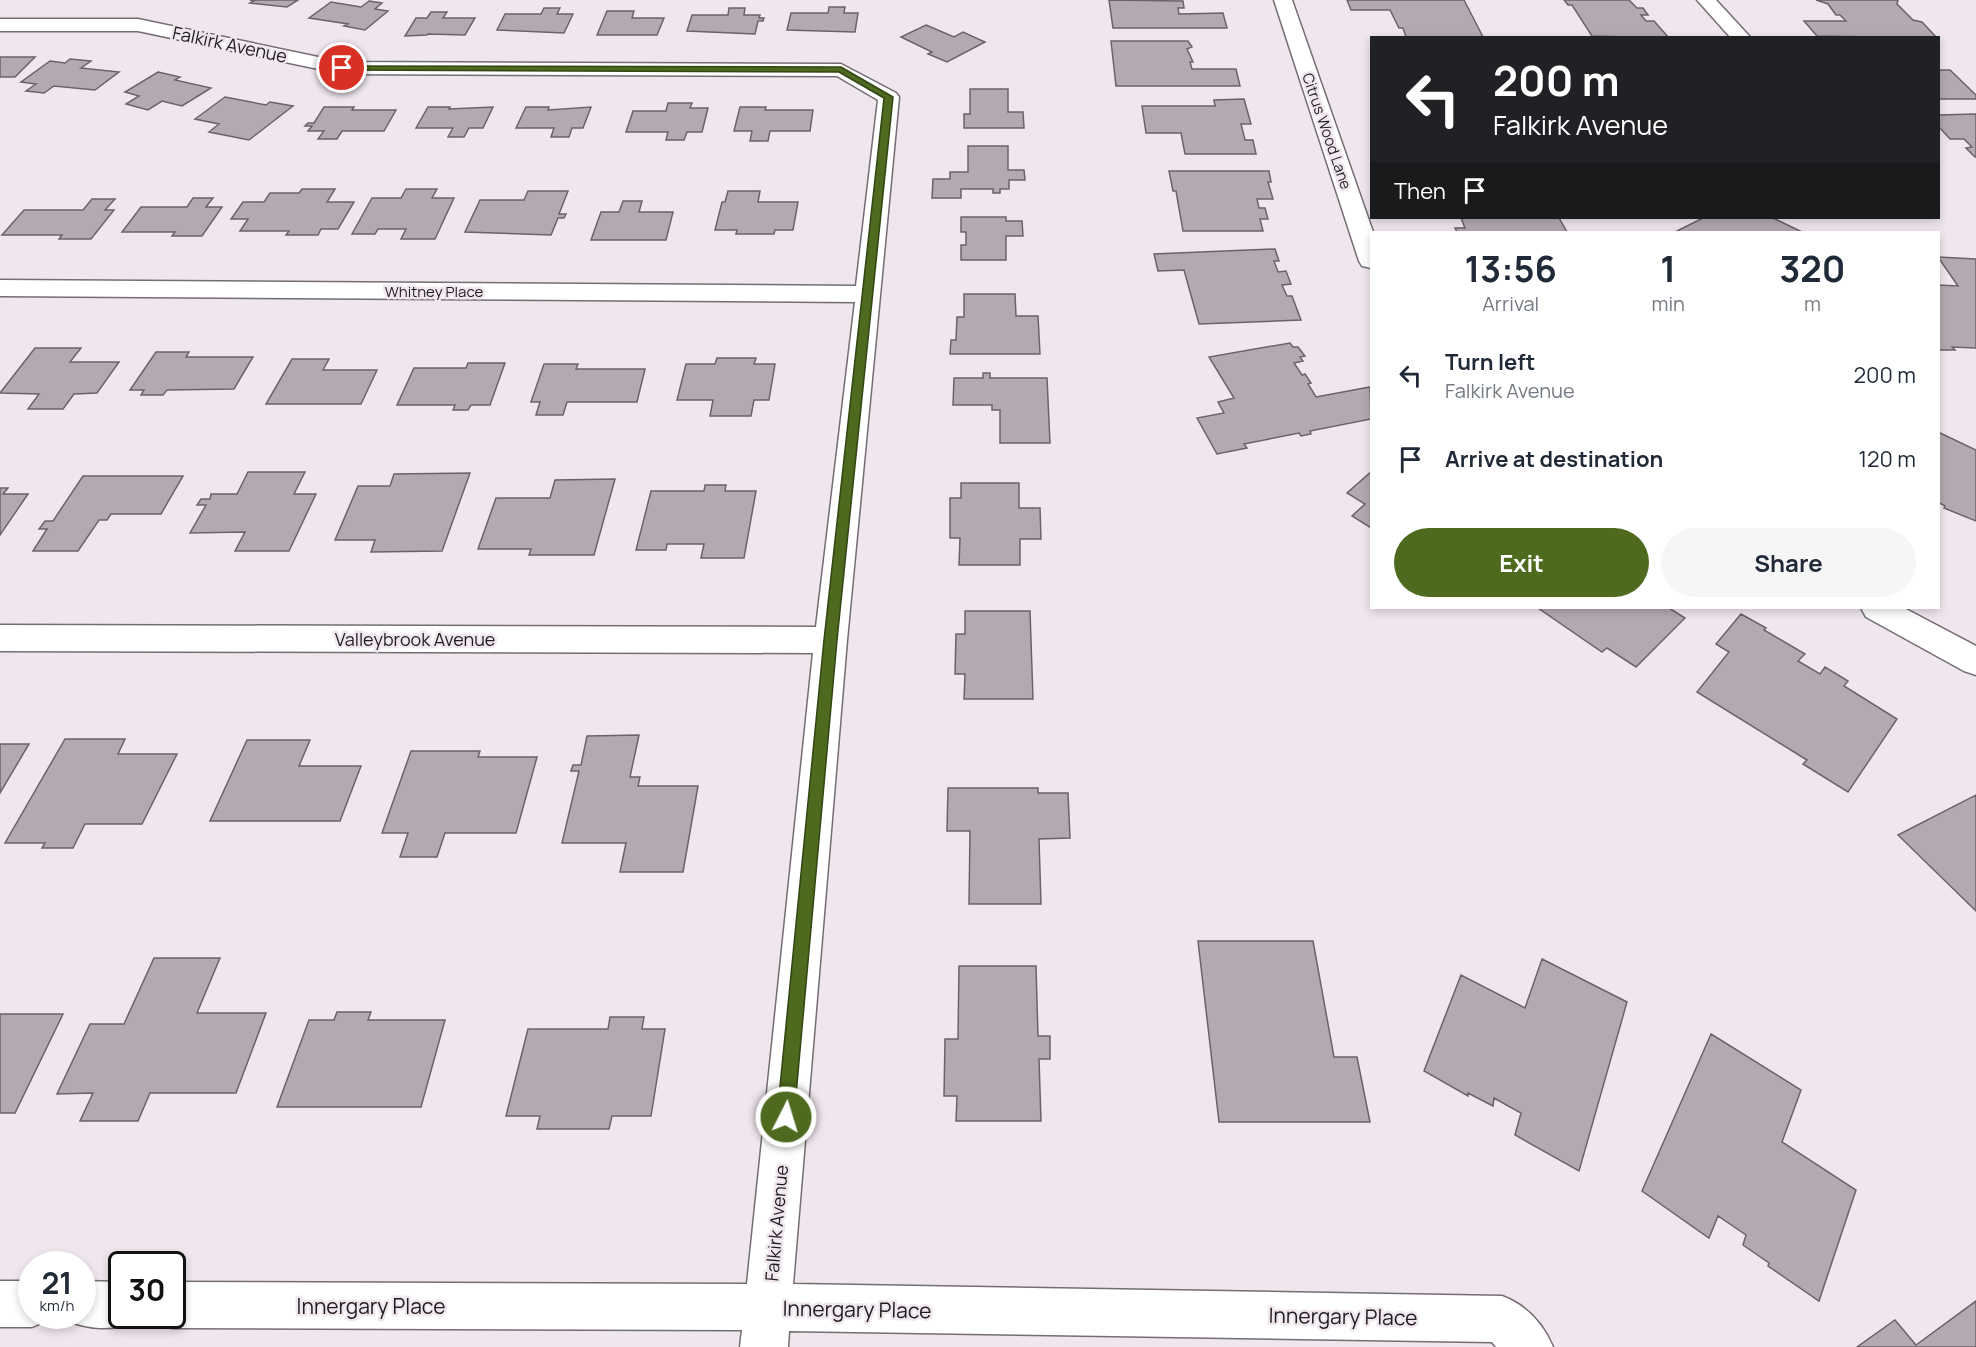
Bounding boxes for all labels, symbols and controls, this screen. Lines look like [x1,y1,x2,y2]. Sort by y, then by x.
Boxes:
street label: Falkirk Avenue [170,20,290,68]
pin [316,42,367,93]
icon: arrive [325,51,358,84]
text: 200 m [1493,51,1619,109]
icon: left [1394,60,1472,138]
street label: Citrus Wood Lane [1297,70,1357,192]
text: Falkirk Avenue [1493,106,1668,143]
icon: arrive [1458,174,1491,207]
text: Then [1394,176,1446,206]
text: 13:56 [1464,244,1557,293]
text: 1 [1660,244,1676,293]
text: 320 [1779,244,1846,293]
street label: Whitney Place [385,281,484,302]
text: Arrival [1482,290,1539,317]
text: min [1651,290,1685,317]
text: m [1804,290,1821,317]
text: Turn left [1445,347,1535,377]
icon: left [1394,359,1427,392]
text: 200 m [1854,360,1916,390]
text: Falkirk Avenue [1445,377,1575,404]
icon: arrive [1394,443,1427,476]
text: Arrive at destination [1445,444,1663,474]
text: 120 m [1858,444,1916,474]
button: Exit [1394,528,1649,597]
button: Share [1661,528,1916,597]
street label: Valleybrook Avenue [335,627,495,651]
position arrow [754,1085,818,1149]
street label: Falkirk Avenue [759,1164,793,1282]
speed limit sign: 30 [108,1251,186,1329]
text: 21 [41,1262,73,1303]
street label: Innergary Place [297,1292,445,1320]
street label: Innergary Place [782,1294,932,1324]
text: km/h [40,1295,74,1316]
street label: Innergary Place [1268,1301,1418,1331]

